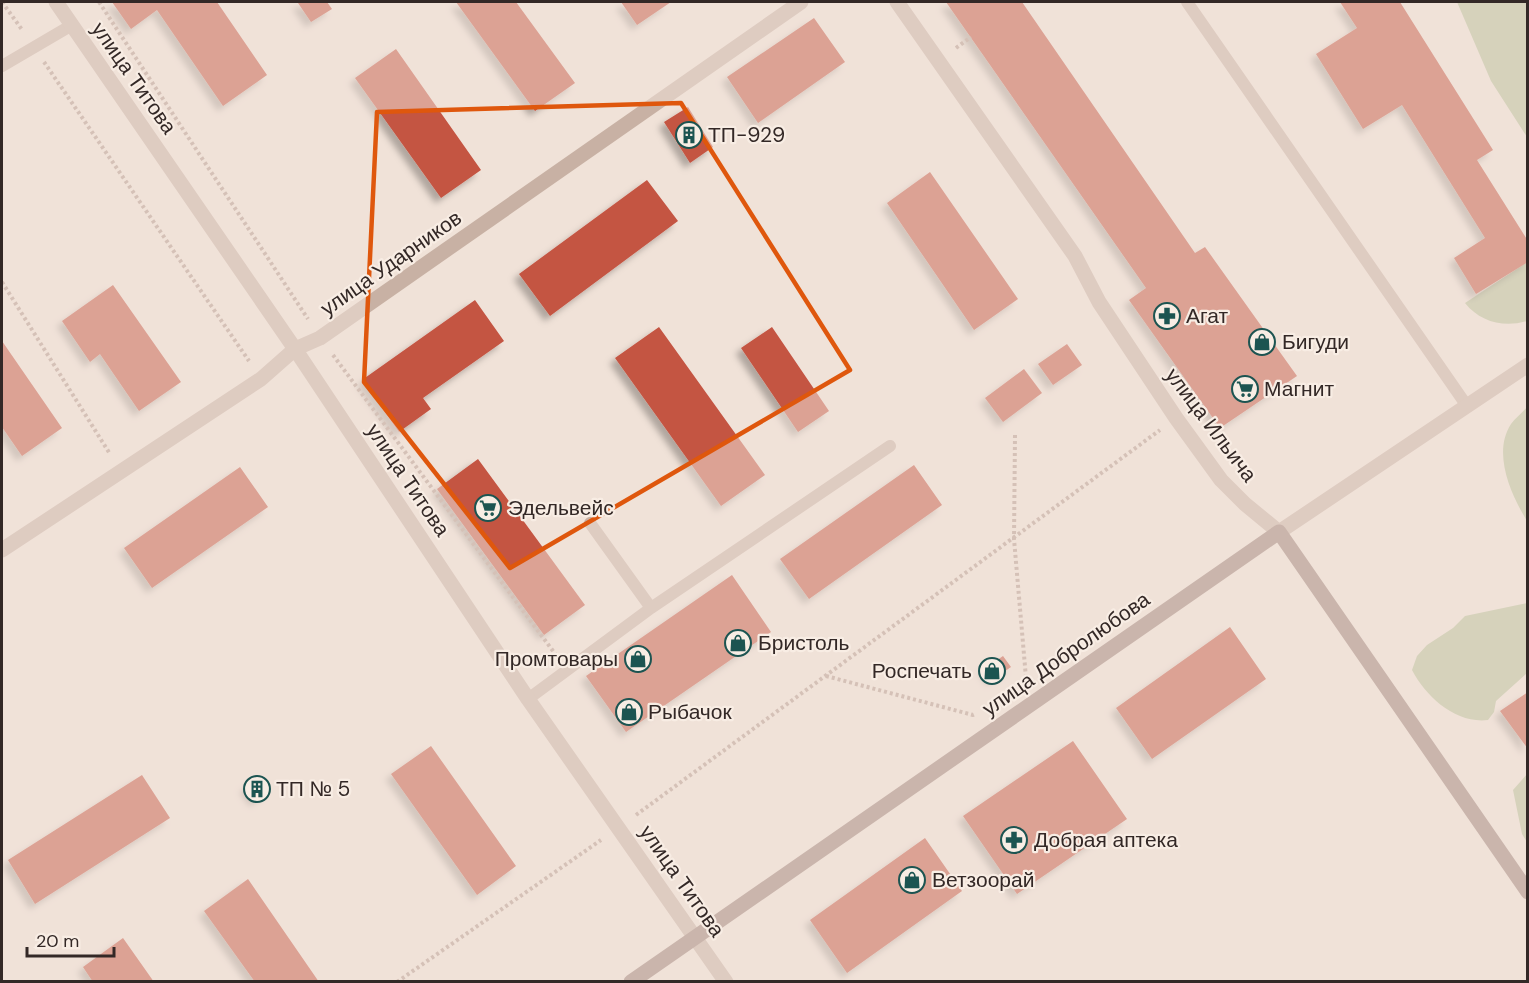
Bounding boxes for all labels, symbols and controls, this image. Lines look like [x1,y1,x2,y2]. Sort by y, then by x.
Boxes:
street label: улица Титова [85,16,183,140]
building icon: ТП-929 [674,120,704,150]
place label: ТП-929 [708,121,785,149]
street label: улица Ударников [315,204,467,322]
pharmacy icon: Агат [1152,301,1182,331]
place label: Агат [1186,302,1228,330]
shop icon: Бигуди [1247,327,1277,357]
place label: Бигуди [1282,328,1349,356]
street label: улица Ильича [1159,362,1263,488]
supermarket icon: Магнит [1230,374,1260,404]
place label: Магнит [1264,375,1334,403]
street label: улица Титова [360,418,456,542]
supermarket icon: Эдельвейс [473,493,503,523]
place label: Эдельвейс [508,494,614,522]
street label: улица Добролюбова [977,585,1156,722]
shop icon: Бристоль [723,628,753,658]
place label: Бристоль [758,629,850,657]
shop icon: Промтовары [623,644,653,674]
place label: Промтовары [495,645,618,673]
shop icon: Роспечать [977,656,1007,686]
place label: Роспечать [872,657,972,685]
shop icon: Рыбачок [614,697,644,727]
place label: Рыбачок [648,698,732,726]
building icon: ТП № 5 [242,774,272,804]
place label: ТП № 5 [276,775,350,803]
street label: улица Титова [633,819,731,943]
pharmacy icon: Добрая аптека [999,825,1029,855]
place label: Добрая аптека [1034,826,1178,854]
shop icon: Ветзоорай [897,865,927,895]
place label: Ветзоорай [932,866,1034,894]
scale bar [27,920,114,958]
text: 20 m [36,929,79,953]

